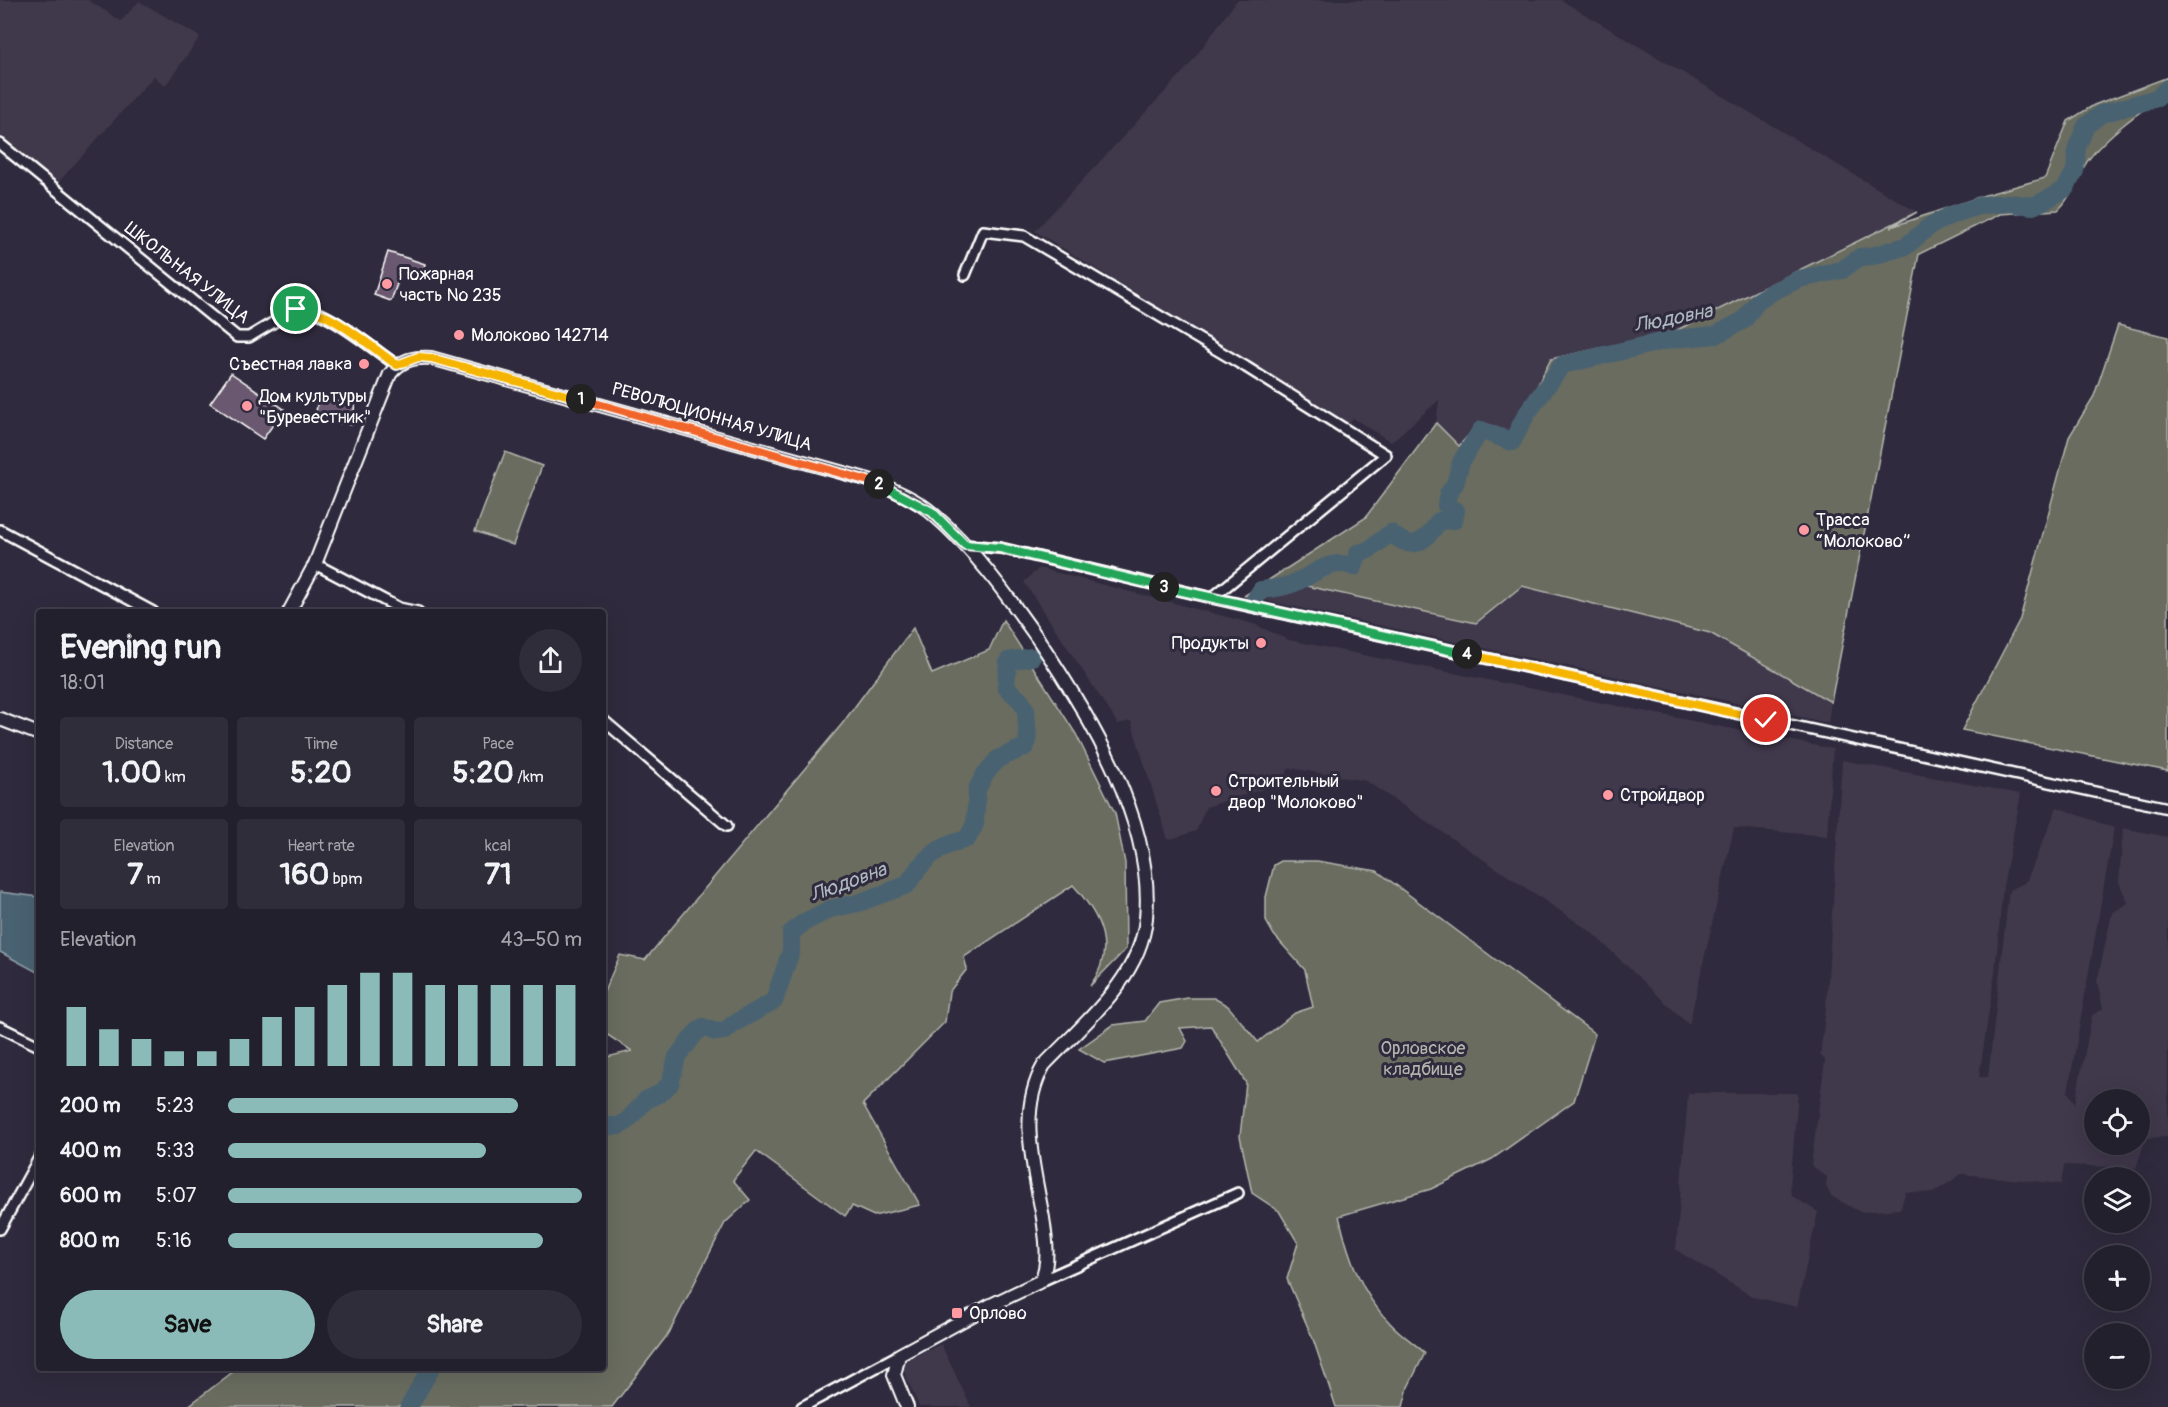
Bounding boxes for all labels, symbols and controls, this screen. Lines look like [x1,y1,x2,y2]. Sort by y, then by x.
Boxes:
street label: ШКОЛЬНАЯ УЛИЦА [120,217,254,329]
place label: Пожарная часть № 235 [399,263,502,307]
marker: Пожарная часть № 235 [380,277,394,291]
pin [270,283,321,334]
icon: arrive [279,292,312,325]
water label: Людовна [1632,298,1716,338]
place label: Молоково 142714 [471,324,609,347]
marker: Молоково 142714 [452,328,466,342]
place label: Съестная лавка [229,353,352,376]
marker: Съестная лавка [357,357,371,371]
street label: РЕВОЛЮЦИОННАЯ УЛИЦА [609,377,815,457]
pin: 1 [566,384,596,414]
place label: Дом культуры "Буревестник" [258,385,371,429]
text: 1 [578,389,584,409]
marker: Дом культуры "Буревестник" [240,399,254,413]
pin: 2 [864,469,894,499]
text: 2 [875,474,883,494]
place label: Трасса “Молоково” [1816,509,1910,553]
marker: Трасса “Молоково” [1797,523,1811,537]
pin: 3 [1149,572,1179,602]
text: 3 [1160,577,1168,597]
text: Evening run [60,627,221,668]
button: share [519,629,582,692]
place label: Продукты [1172,632,1249,655]
marker: Продукты [1254,636,1268,650]
pin: 4 [1452,639,1482,669]
text: 4 [1462,644,1472,664]
text: 18:01 [60,670,105,695]
pin [1740,694,1791,745]
icon: check [1749,703,1782,736]
text: Distance [115,734,173,754]
text: Time [304,734,338,754]
text: Pace [482,734,514,754]
text: 1.00 [102,754,161,791]
text: 5:20 [290,754,352,791]
text: 5:20 [452,754,514,791]
text: km [161,767,186,787]
text: /km [514,767,544,787]
place label: Строительный двор "Молоково" [1228,770,1364,814]
marker: Строительный двор "Молоково" [1209,784,1223,798]
place label: Стройдвор [1620,784,1705,807]
marker: Стройдвор [1601,788,1615,802]
text: Elevation [114,836,174,856]
text: Heart rate [287,836,355,856]
text: kcal [485,836,511,856]
text: 7 [127,856,143,893]
text: 160 [280,856,329,893]
text: 71 [484,856,512,893]
water label: Людовна [806,856,891,907]
text: m [143,869,161,889]
text: bpm [329,869,362,889]
text: Elevation [60,927,136,952]
text: 43–50 m [501,927,582,952]
park label: Орловское кладбище [1381,1037,1466,1081]
map controls [2084,1089,2150,1389]
button: locate [2084,1089,2150,1155]
text: 200 m [60,1093,121,1118]
text: 5:23 [156,1093,194,1118]
text: 400 m [60,1138,121,1163]
text: 5:33 [156,1138,195,1163]
button: layers [2084,1167,2150,1233]
text: 600 m [60,1183,121,1208]
text: 5:07 [156,1183,196,1208]
text: 800 m [60,1228,120,1253]
text: 5:16 [156,1228,192,1253]
button: + [2084,1245,2150,1311]
button: Save [60,1290,315,1359]
button: Share [327,1290,582,1359]
place label: Орлово [969,1302,1027,1325]
marker: Орлово [950,1306,964,1320]
button: − [2084,1323,2150,1389]

